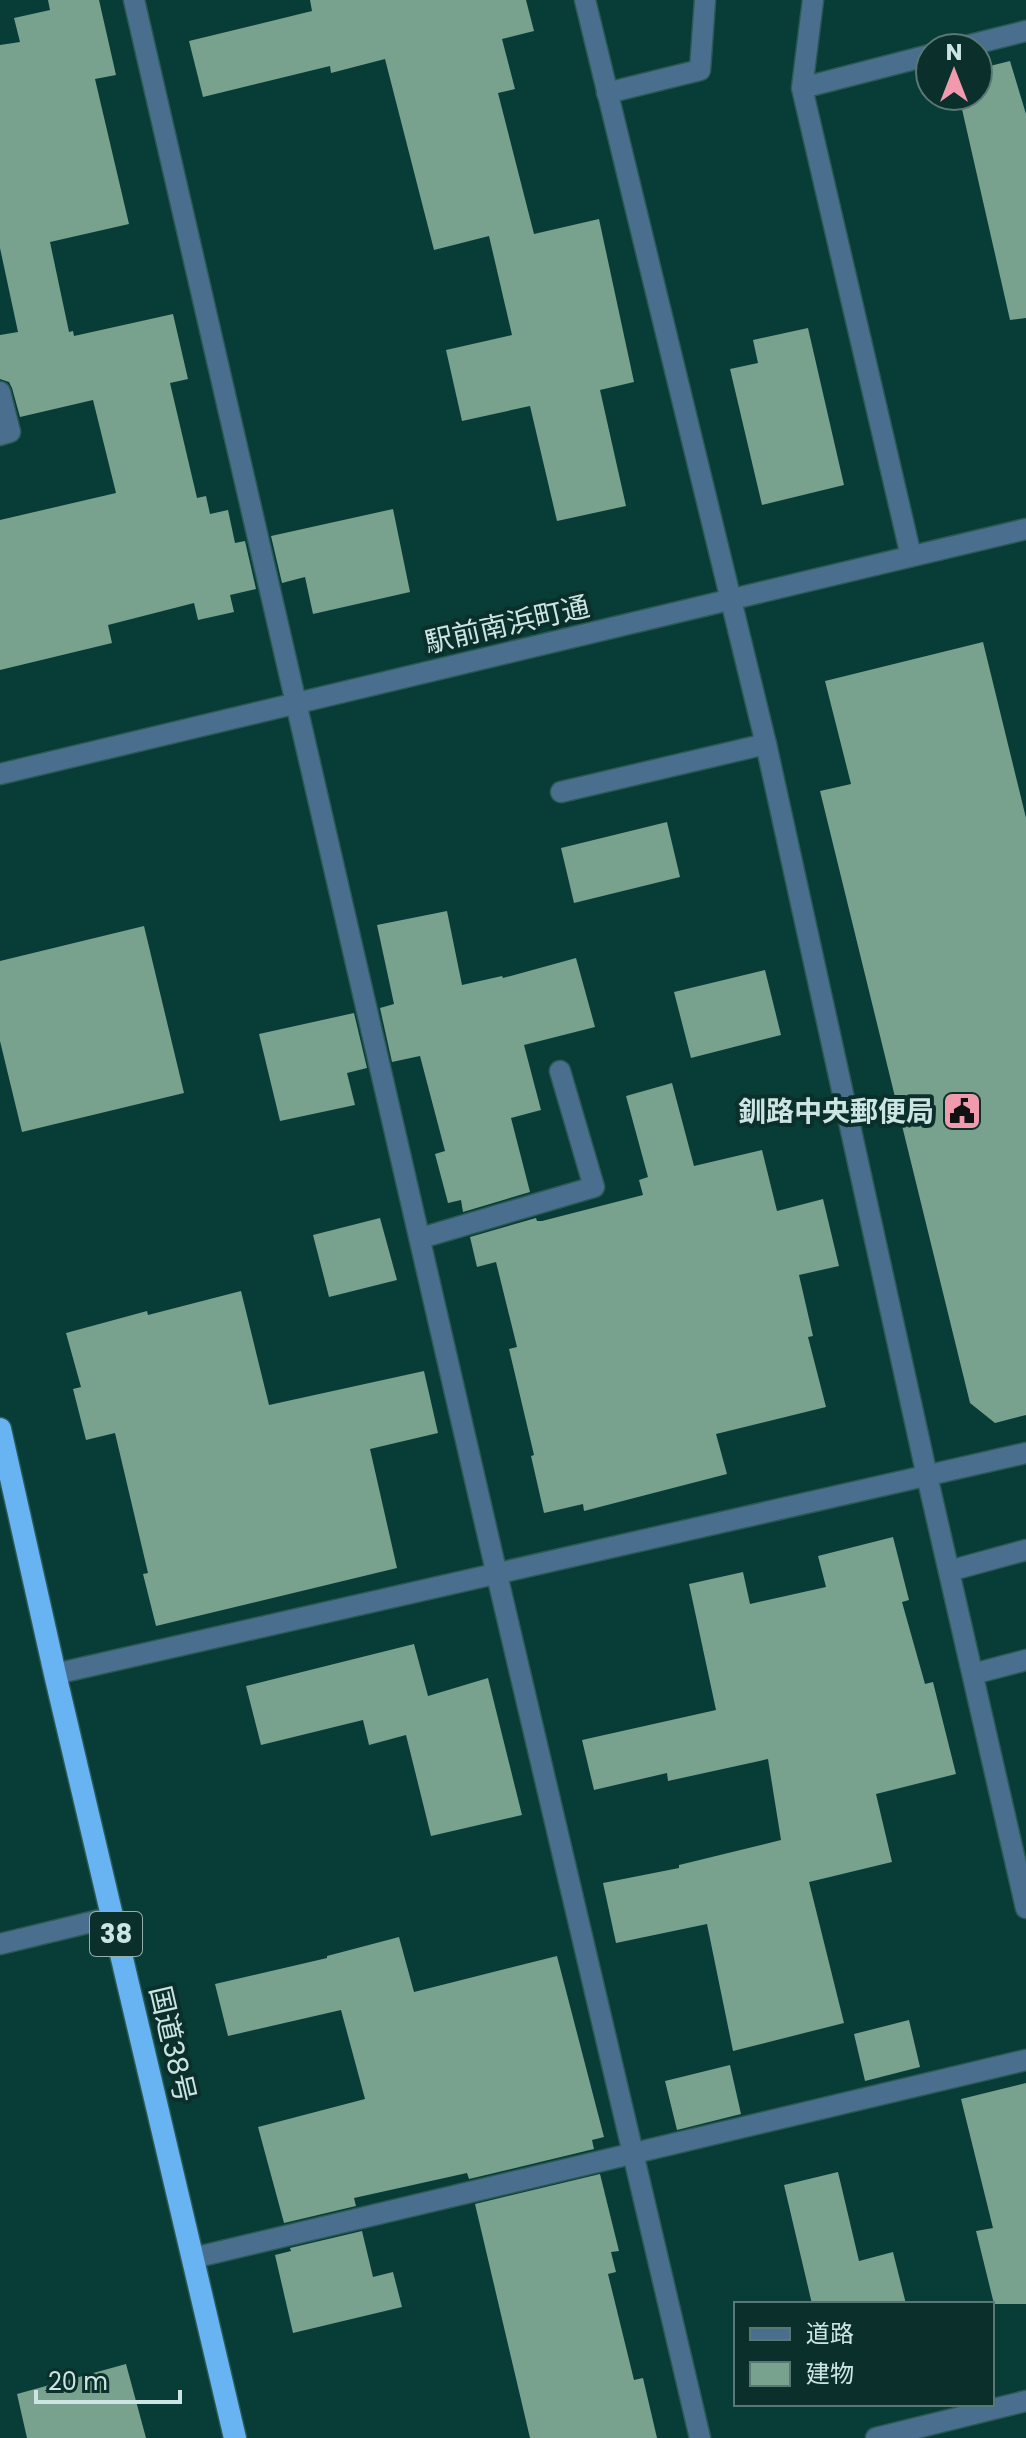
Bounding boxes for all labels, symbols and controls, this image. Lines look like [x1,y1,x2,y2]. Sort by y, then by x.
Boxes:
north arrow [914,32,994,112]
text: N [946,37,962,68]
street label: 駅前南浜町通 [421,587,593,662]
public building icon: 釧路中央郵便局 [941,1090,983,1132]
place label: 釧路中央郵便局 [738,1092,934,1131]
road number: 38 [90,1912,142,1956]
street label: 国道38号 [140,1982,205,2106]
legend [734,2302,994,2406]
text: 道路 [806,2317,854,2350]
scale bar [36,2354,180,2404]
text: 建物 [806,2357,854,2390]
text: 20 m [48,2365,108,2398]

